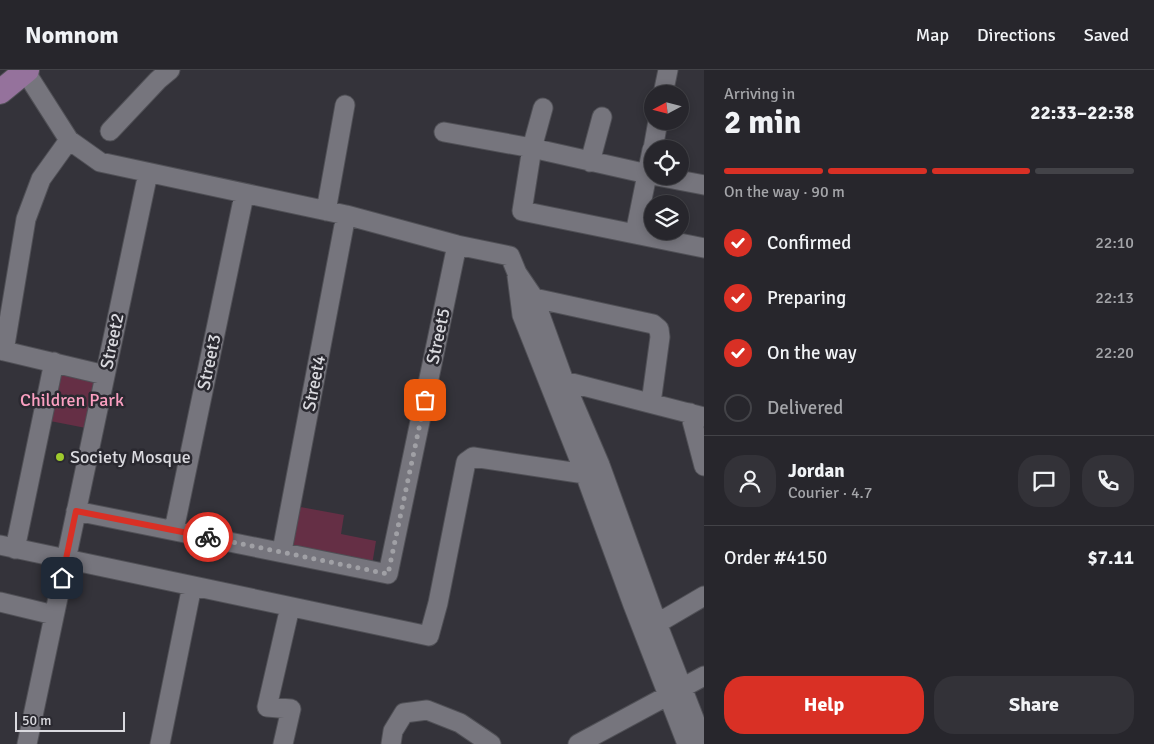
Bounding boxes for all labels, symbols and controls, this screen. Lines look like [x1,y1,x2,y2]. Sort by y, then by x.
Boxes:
text: Nomnom [25,20,119,50]
text: Map [916,24,949,46]
text: Directions [977,24,1056,46]
text: Saved [1084,24,1129,46]
text: Arriving in [724,84,795,104]
north arrow [644,85,689,130]
map controls [644,85,689,240]
text: 22:33–22:38 [1030,101,1134,125]
text: 2 min [724,103,801,142]
button: locate [644,140,689,185]
text: On the way · 90 m [724,182,845,202]
button: layers [644,195,689,240]
icon: check [724,229,752,257]
text: Confirmed [767,231,851,255]
text: 22:10 [1095,233,1134,253]
icon: check [724,284,752,312]
text: Preparing [767,286,846,310]
text: 22:13 [1095,288,1134,308]
street label: Street5 [421,306,455,366]
street label: Street2 [95,311,129,371]
street label: Street3 [192,332,226,392]
icon: check [724,339,752,367]
text: On the way [767,341,857,365]
text: 22:20 [1095,343,1134,363]
street label: Street4 [298,353,330,413]
pin [404,379,446,421]
icon: bag [411,386,439,414]
park label: Children Park [20,389,124,411]
text: Delivered [767,396,843,420]
place label: Society Mosque [70,446,191,468]
marker: Society Mosque [54,451,66,463]
button: person [724,455,776,507]
button: chat [1018,455,1070,507]
button: phone [1082,455,1134,507]
text: Jordan [788,459,845,483]
text: Courier · 4.7 [788,483,872,503]
courier [183,512,233,562]
icon: bike [194,523,222,551]
text: Order #4150 [724,546,827,570]
text: $7.11 [1088,546,1134,570]
pin [41,557,83,599]
icon: home [48,564,76,592]
button: Help [724,676,924,734]
button: Share [934,676,1134,734]
scale bar [15,709,125,732]
text: 50 m [22,712,51,729]

